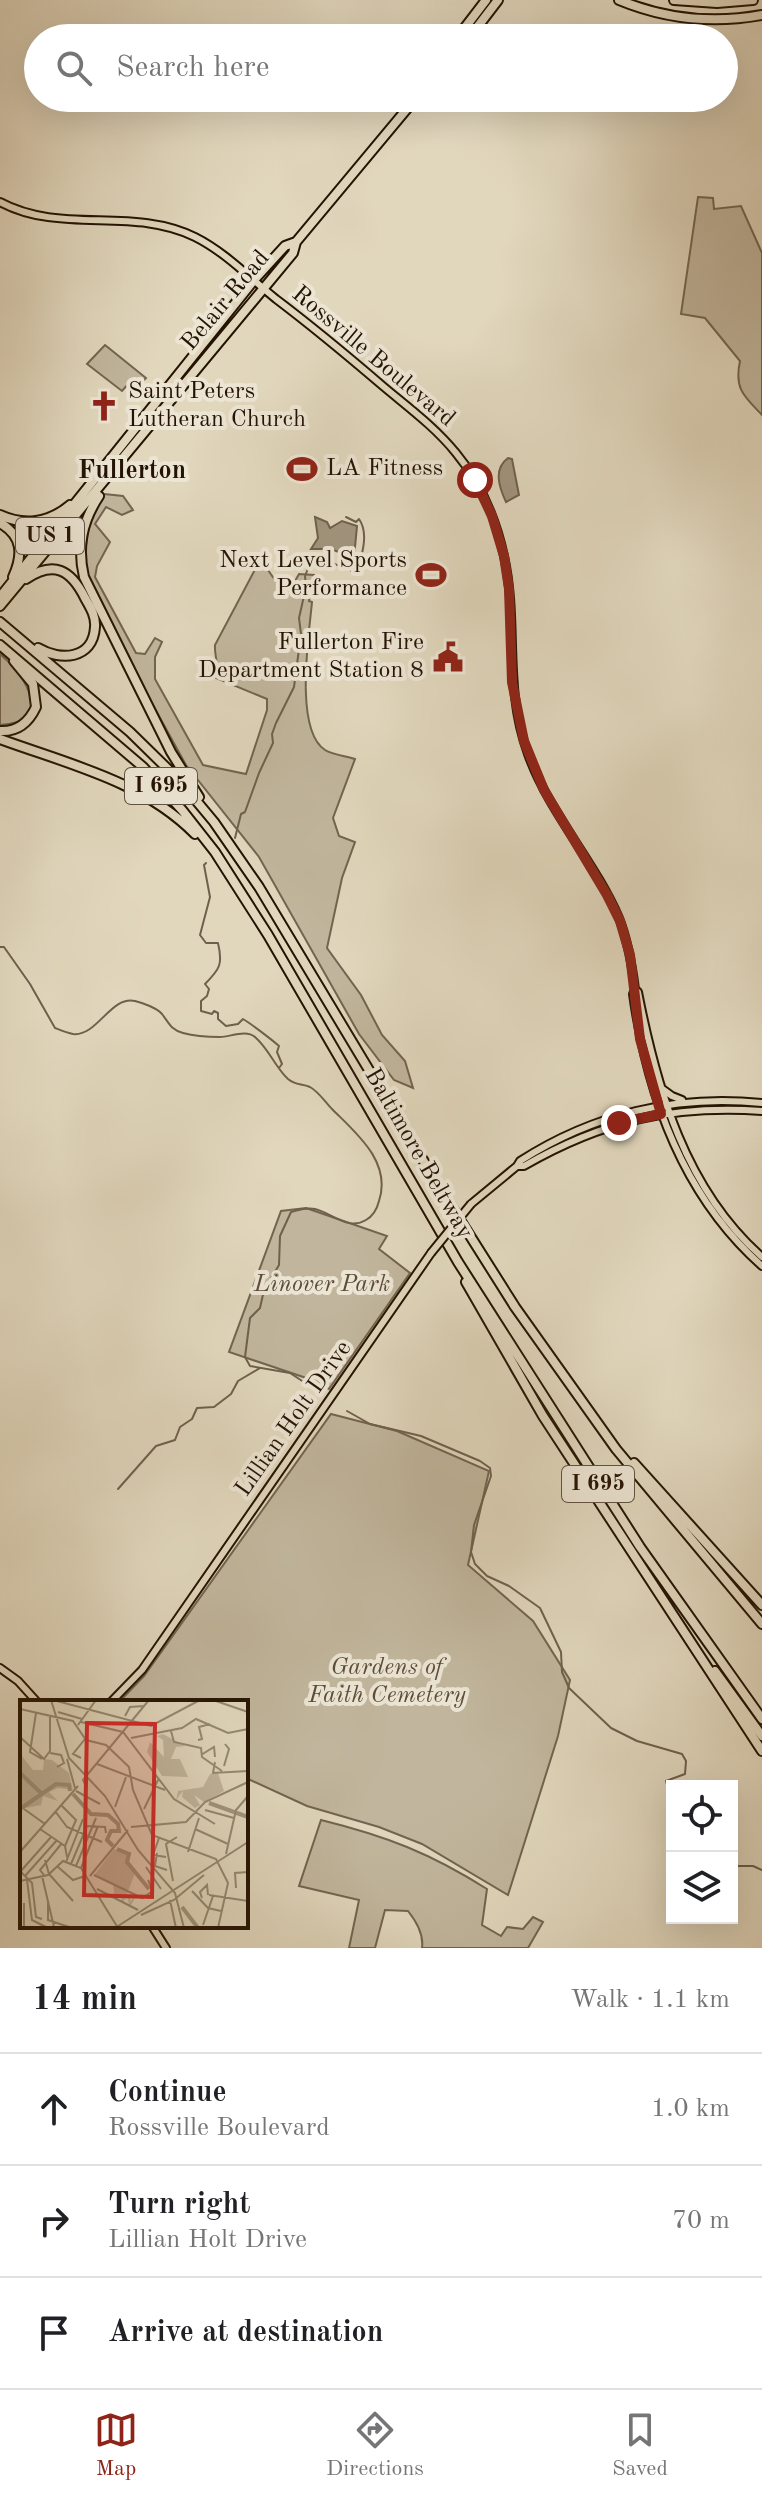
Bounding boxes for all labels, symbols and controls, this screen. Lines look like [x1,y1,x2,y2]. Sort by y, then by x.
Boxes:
search box [24,24,738,112]
icon: search [52,46,96,90]
text: Search here [116,53,270,83]
street label: Belair Road [177,246,275,356]
street label: Rossville Boulevard [287,282,459,432]
place label: Saint Peters Lutheran Church [128,380,306,432]
church icon: Saint Peters Lutheran Church [87,389,121,423]
sports icon: LA Fitness [285,452,319,486]
place label: LA Fitness [326,457,443,481]
district label: Fullerton [78,458,186,484]
route start [457,462,493,498]
road number: US 1 [16,518,84,554]
place label: Next Level Sports Performance [219,549,407,601]
sports icon: Next Level Sports Performance [414,558,448,592]
place label: Fullerton Fire Department Station 8 [198,631,424,683]
public building icon: Fullerton Fire Department Station 8 [431,640,465,674]
road number: I 695 [125,768,197,804]
street label: Baltimore Beltway [359,1064,477,1244]
route end [601,1105,637,1141]
park label: Linover Park [253,1273,390,1297]
street label: Lillian Holt Drive [232,1337,356,1501]
road number: I 695 [562,1466,634,1502]
park label: Gardens of Faith Cemetery [307,1656,466,1708]
inset map [20,1700,248,1928]
map controls [666,1780,738,1924]
button: locate [666,1780,738,1852]
button: layers [666,1852,738,1924]
text: 14 min [32,1983,137,2017]
text: Walk · 1.1 km [570,1987,730,2013]
text: Continue [108,2078,227,2108]
icon: ahead [32,2087,76,2131]
text: 1.0 km [651,2096,730,2122]
text: Rossville Boulevard [108,2115,330,2141]
text: Turn right [108,2190,250,2220]
icon: right [32,2199,76,2243]
text: 70 m [672,2208,730,2234]
text: Lillian Holt Drive [108,2227,307,2253]
icon: arrive [32,2311,76,2355]
text: Arrive at destination [108,2318,383,2348]
tab: Map [94,2408,138,2483]
tab: Directions [326,2408,424,2483]
tab: Saved [612,2408,668,2483]

